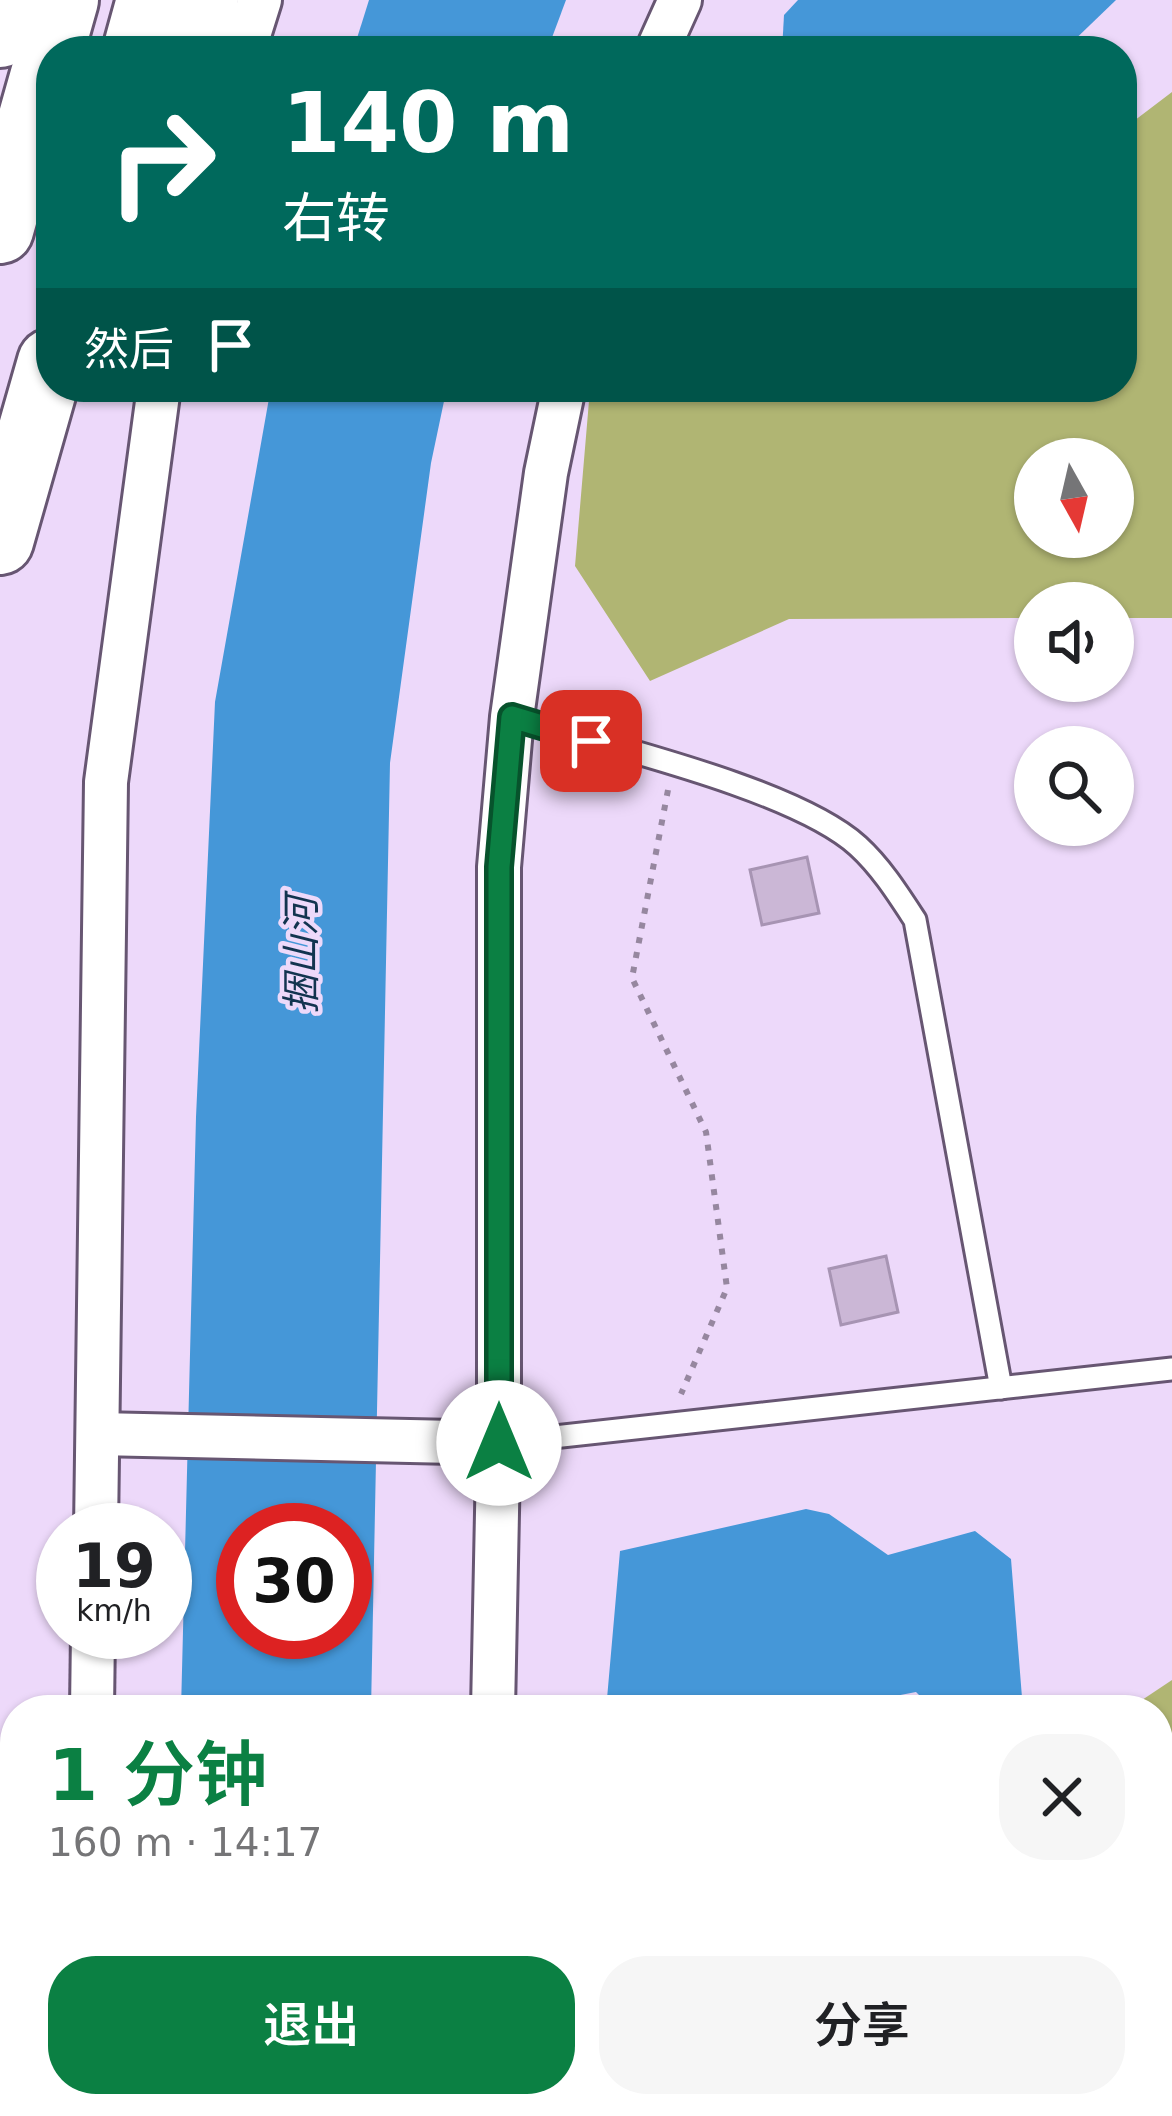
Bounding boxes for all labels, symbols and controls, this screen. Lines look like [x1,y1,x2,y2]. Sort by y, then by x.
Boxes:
text: 140 m [282,74,574,172]
icon: right [84,84,240,240]
text: 右转 [282,187,390,250]
icon: arrive [198,312,264,378]
text: 然后 [84,323,174,376]
north arrow [1014,438,1134,558]
map controls [1014,438,1134,846]
button: sound [1014,582,1134,702]
pin [540,690,642,792]
icon: arrive [558,708,624,774]
button: search [1014,726,1134,846]
water label: 捆山河 [279,890,324,1014]
position arrow [436,1380,562,1506]
speed limit sign: 30 [216,1503,372,1659]
text: 19 [72,1531,156,1601]
text: km/h [76,1593,152,1628]
text: 1 分钟 [48,1733,267,1817]
button: close [999,1734,1125,1860]
text: 160 m · 14:17 [48,1820,322,1865]
button: 退出 [48,1956,575,2094]
button: 分享 [599,1956,1125,2094]

